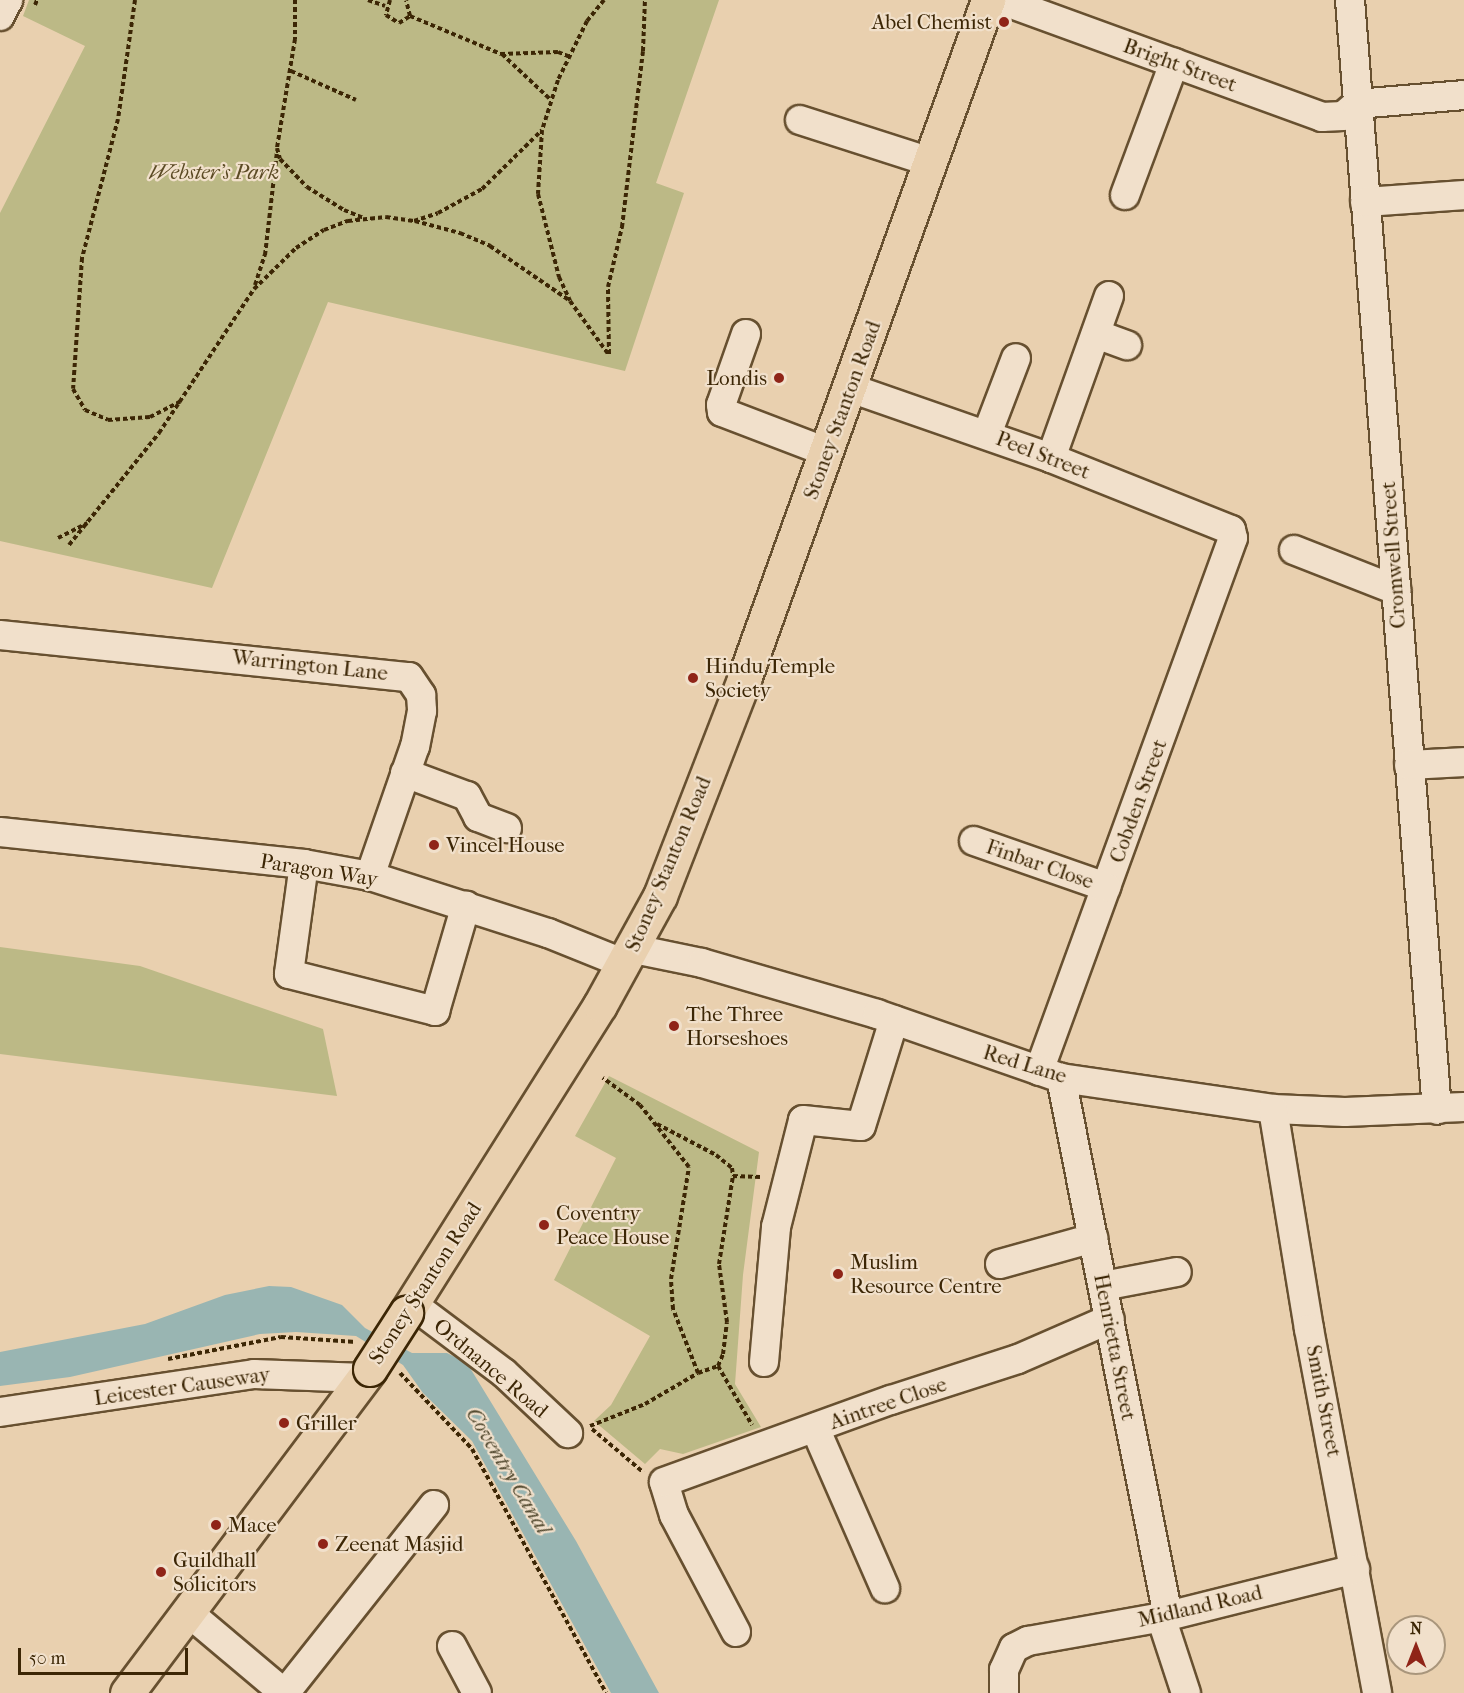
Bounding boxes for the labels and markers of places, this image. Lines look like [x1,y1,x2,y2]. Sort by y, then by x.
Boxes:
place label: Abel Chemist [872,9,992,35]
marker: Abel Chemist [997,15,1011,29]
place label: Londis [706,365,767,391]
marker: Londis [772,371,786,385]
place label: Hindu Temple Society [705,653,835,703]
marker: Hindu Temple Society [686,671,700,685]
place label: Vincel House [446,832,565,858]
marker: Vincel House [427,838,441,852]
place label: The Three Horseshoes [686,1001,788,1051]
marker: The Three Horseshoes [667,1019,681,1033]
place label: Coventry Peace House [556,1200,669,1250]
marker: Coventry Peace House [537,1218,551,1232]
place label: Muslim Resource Centre [850,1249,1002,1299]
marker: Muslim Resource Centre [831,1267,845,1281]
place label: Griller [296,1410,357,1436]
marker: Griller [277,1416,291,1430]
place label: Mace [228,1512,277,1538]
marker: Mace [209,1518,223,1532]
place label: Zeenat Masjid [335,1531,463,1557]
marker: Zeenat Masjid [316,1537,330,1551]
place label: Guildhall Solicitors [173,1547,256,1597]
marker: Guildhall Solicitors [154,1565,168,1579]

